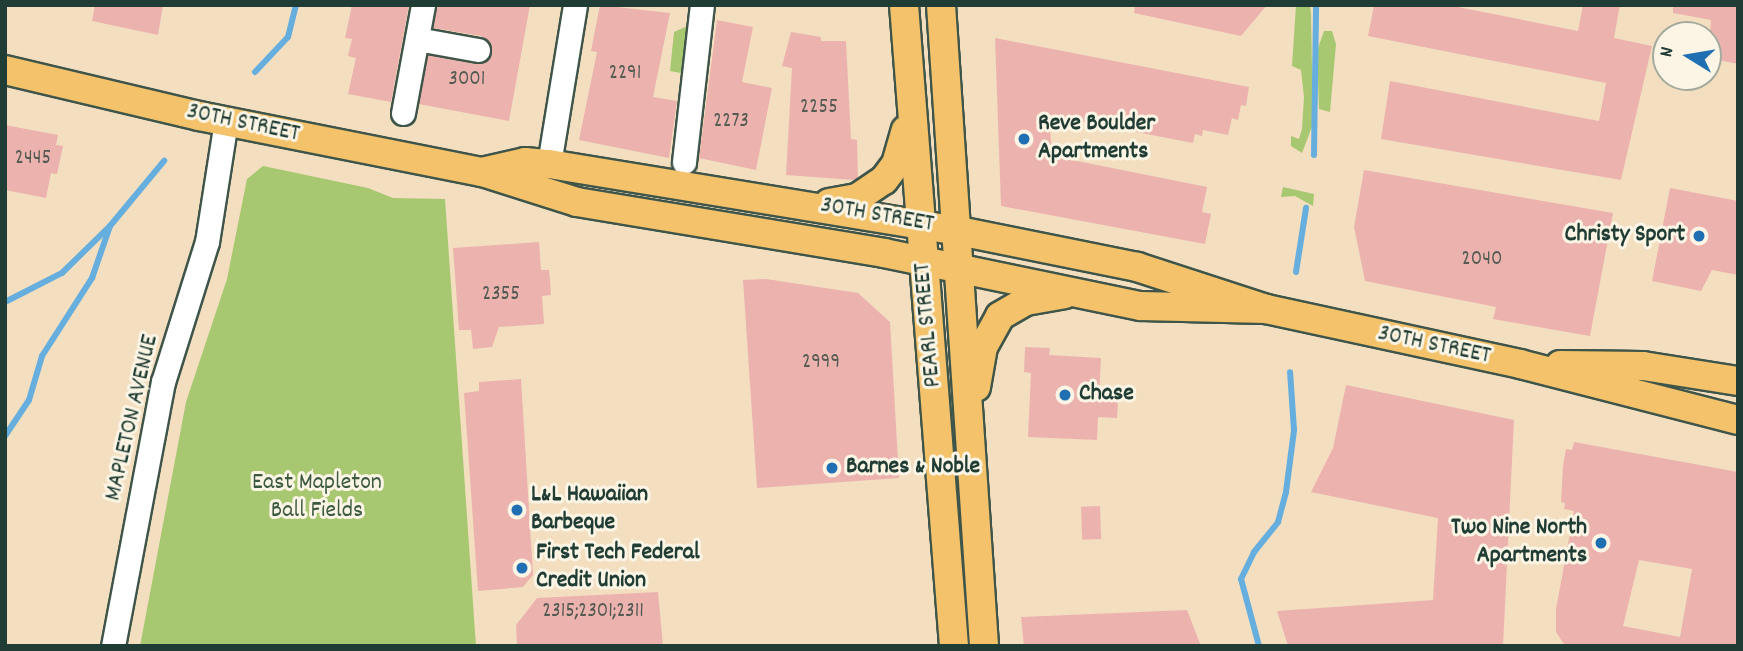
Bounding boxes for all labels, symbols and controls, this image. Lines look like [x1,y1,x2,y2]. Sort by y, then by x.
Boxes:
north arrow [1652,21,1722,91]
text: N [1654,45,1682,59]
house number: 2291 [609,61,641,87]
house number: 3001 [449,67,485,93]
house number: 2255 [800,95,838,121]
street label: 30TH STREET [184,98,302,150]
house number: 2273 [713,109,749,135]
place label: Reve Boulder Apartments [1038,111,1155,167]
marker: Reve Boulder Apartments [1016,131,1032,147]
house number: 2445 [15,146,51,172]
street label: 30TH STREET [818,192,936,240]
place label: Christy Sport [1565,222,1685,250]
marker: Christy Sport [1691,228,1707,244]
house number: 2040 [1462,247,1502,273]
street label: PEARL STREET [909,261,949,389]
house number: 2355 [482,282,520,308]
street label: 30TH STREET [1375,320,1493,372]
street label: MAPLETON AVENUE [100,332,166,504]
house number: 2999 [802,350,840,376]
place label: Chase [1079,381,1134,409]
marker: Chase [1057,387,1073,403]
place label: Barnes & Noble [846,454,980,482]
marker: Barnes & Noble [824,460,840,476]
park label: East Mapleton Ball Fields [252,470,382,526]
place label: L&L Hawaiian Barbeque [531,482,648,538]
marker: L&L Hawaiian Barbeque [509,502,525,518]
place label: Two Nine North Apartments [1451,515,1587,571]
marker: Two Nine North Apartments [1593,535,1609,551]
place label: First Tech Federal Credit Union [536,540,700,596]
marker: First Tech Federal Credit Union [514,560,530,576]
house number: 2315;2301;2311 [542,599,644,625]

